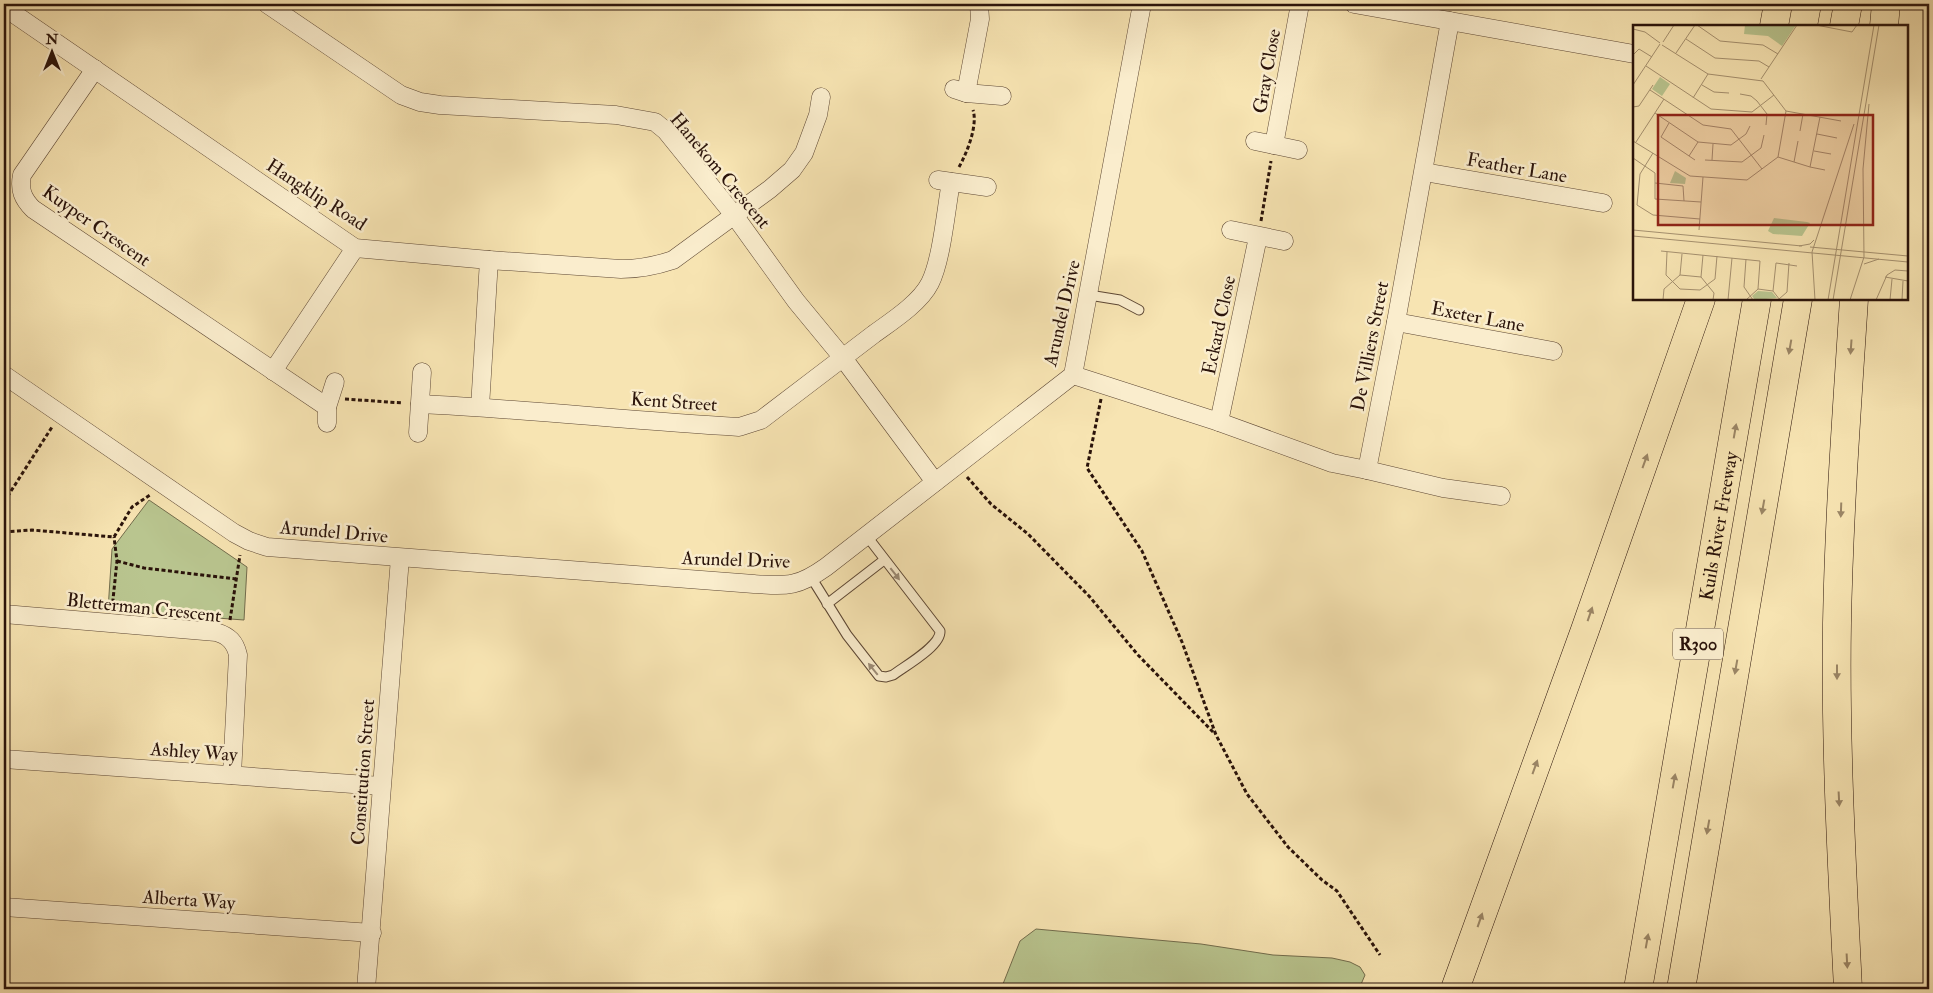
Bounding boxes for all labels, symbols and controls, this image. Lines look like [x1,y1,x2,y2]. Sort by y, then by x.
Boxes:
inset map [1633,25,1908,300]
street label: Gray Close [1248,27,1286,115]
north arrow [28,28,78,78]
text: N [45,31,59,48]
street label: Hanekom Crescent [665,108,776,234]
street label: Feather Lane [1465,147,1569,189]
street label: Hangklip Road [261,154,372,237]
street label: Kuyper Crescent [37,180,155,273]
street label: Arundel Drive [1038,258,1086,370]
street label: Eckard Close [1197,273,1241,377]
street label: De Villiers Street [1346,279,1394,413]
street label: Exeter Lane [1429,296,1526,338]
one-way arrow [1785,339,1793,355]
one-way arrow [1847,340,1855,356]
street label: Kent Street [630,387,718,417]
one-way arrow [1732,423,1740,439]
street label: Kuils River Freeway [1694,449,1744,602]
one-way arrow [1641,453,1649,468]
one-way arrow [1758,499,1766,515]
one-way arrow [1837,502,1845,518]
street label: Arundel Drive [278,515,389,549]
street label: Arundel Drive [680,546,791,574]
one-way arrow [890,567,901,580]
street label: Bletterman Crescent [65,588,222,628]
one-way arrow [1587,606,1595,621]
road number: R300 [1673,629,1723,660]
one-way arrow [1731,660,1739,676]
one-way arrow [868,663,879,676]
one-way arrow [1833,664,1841,680]
street label: Constitution Street [346,698,380,846]
street label: Ashley Way [149,737,239,767]
one-way arrow [1532,759,1539,774]
one-way arrow [1671,773,1679,789]
one-way arrow [1836,791,1844,807]
one-way arrow [1704,820,1712,836]
street label: Alberta Way [141,885,237,915]
one-way arrow [1477,912,1484,927]
one-way arrow [1643,933,1651,949]
one-way arrow [1843,954,1851,970]

